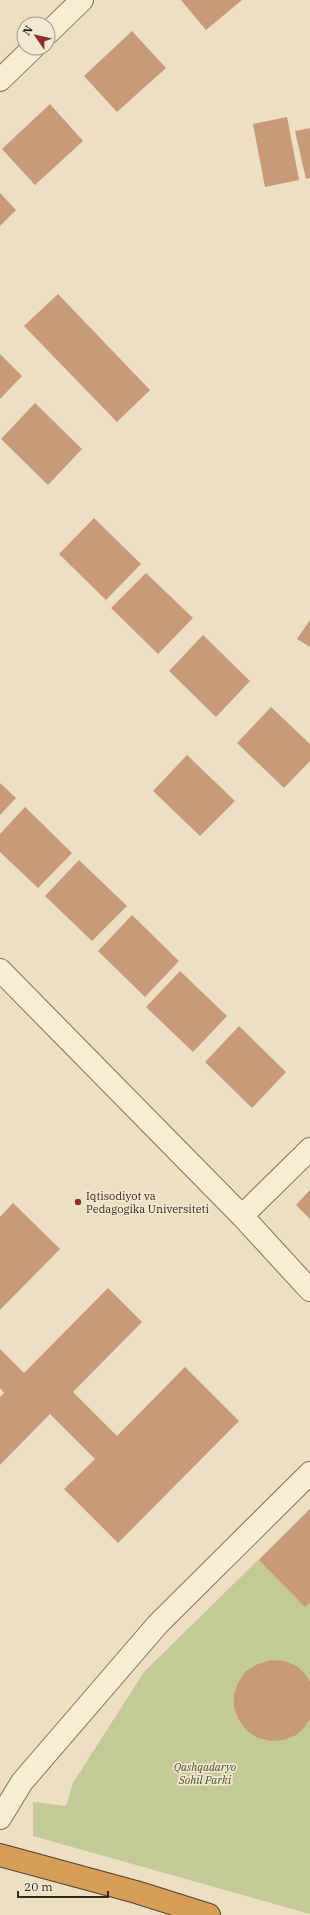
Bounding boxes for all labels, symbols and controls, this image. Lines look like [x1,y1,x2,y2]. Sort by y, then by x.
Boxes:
north arrow [16,16,56,56]
text: N [19,23,36,38]
place label: Iqtisodiyot va Pedagogika Universiteti [86,1189,209,1216]
marker: Iqtisodiyot va Pedagogika Universiteti [73,1197,83,1207]
park label: Qashqadaryo Sohil Parki [174,1760,237,1787]
scale bar [18,1873,108,1899]
text: 20 m [24,1879,53,1894]

